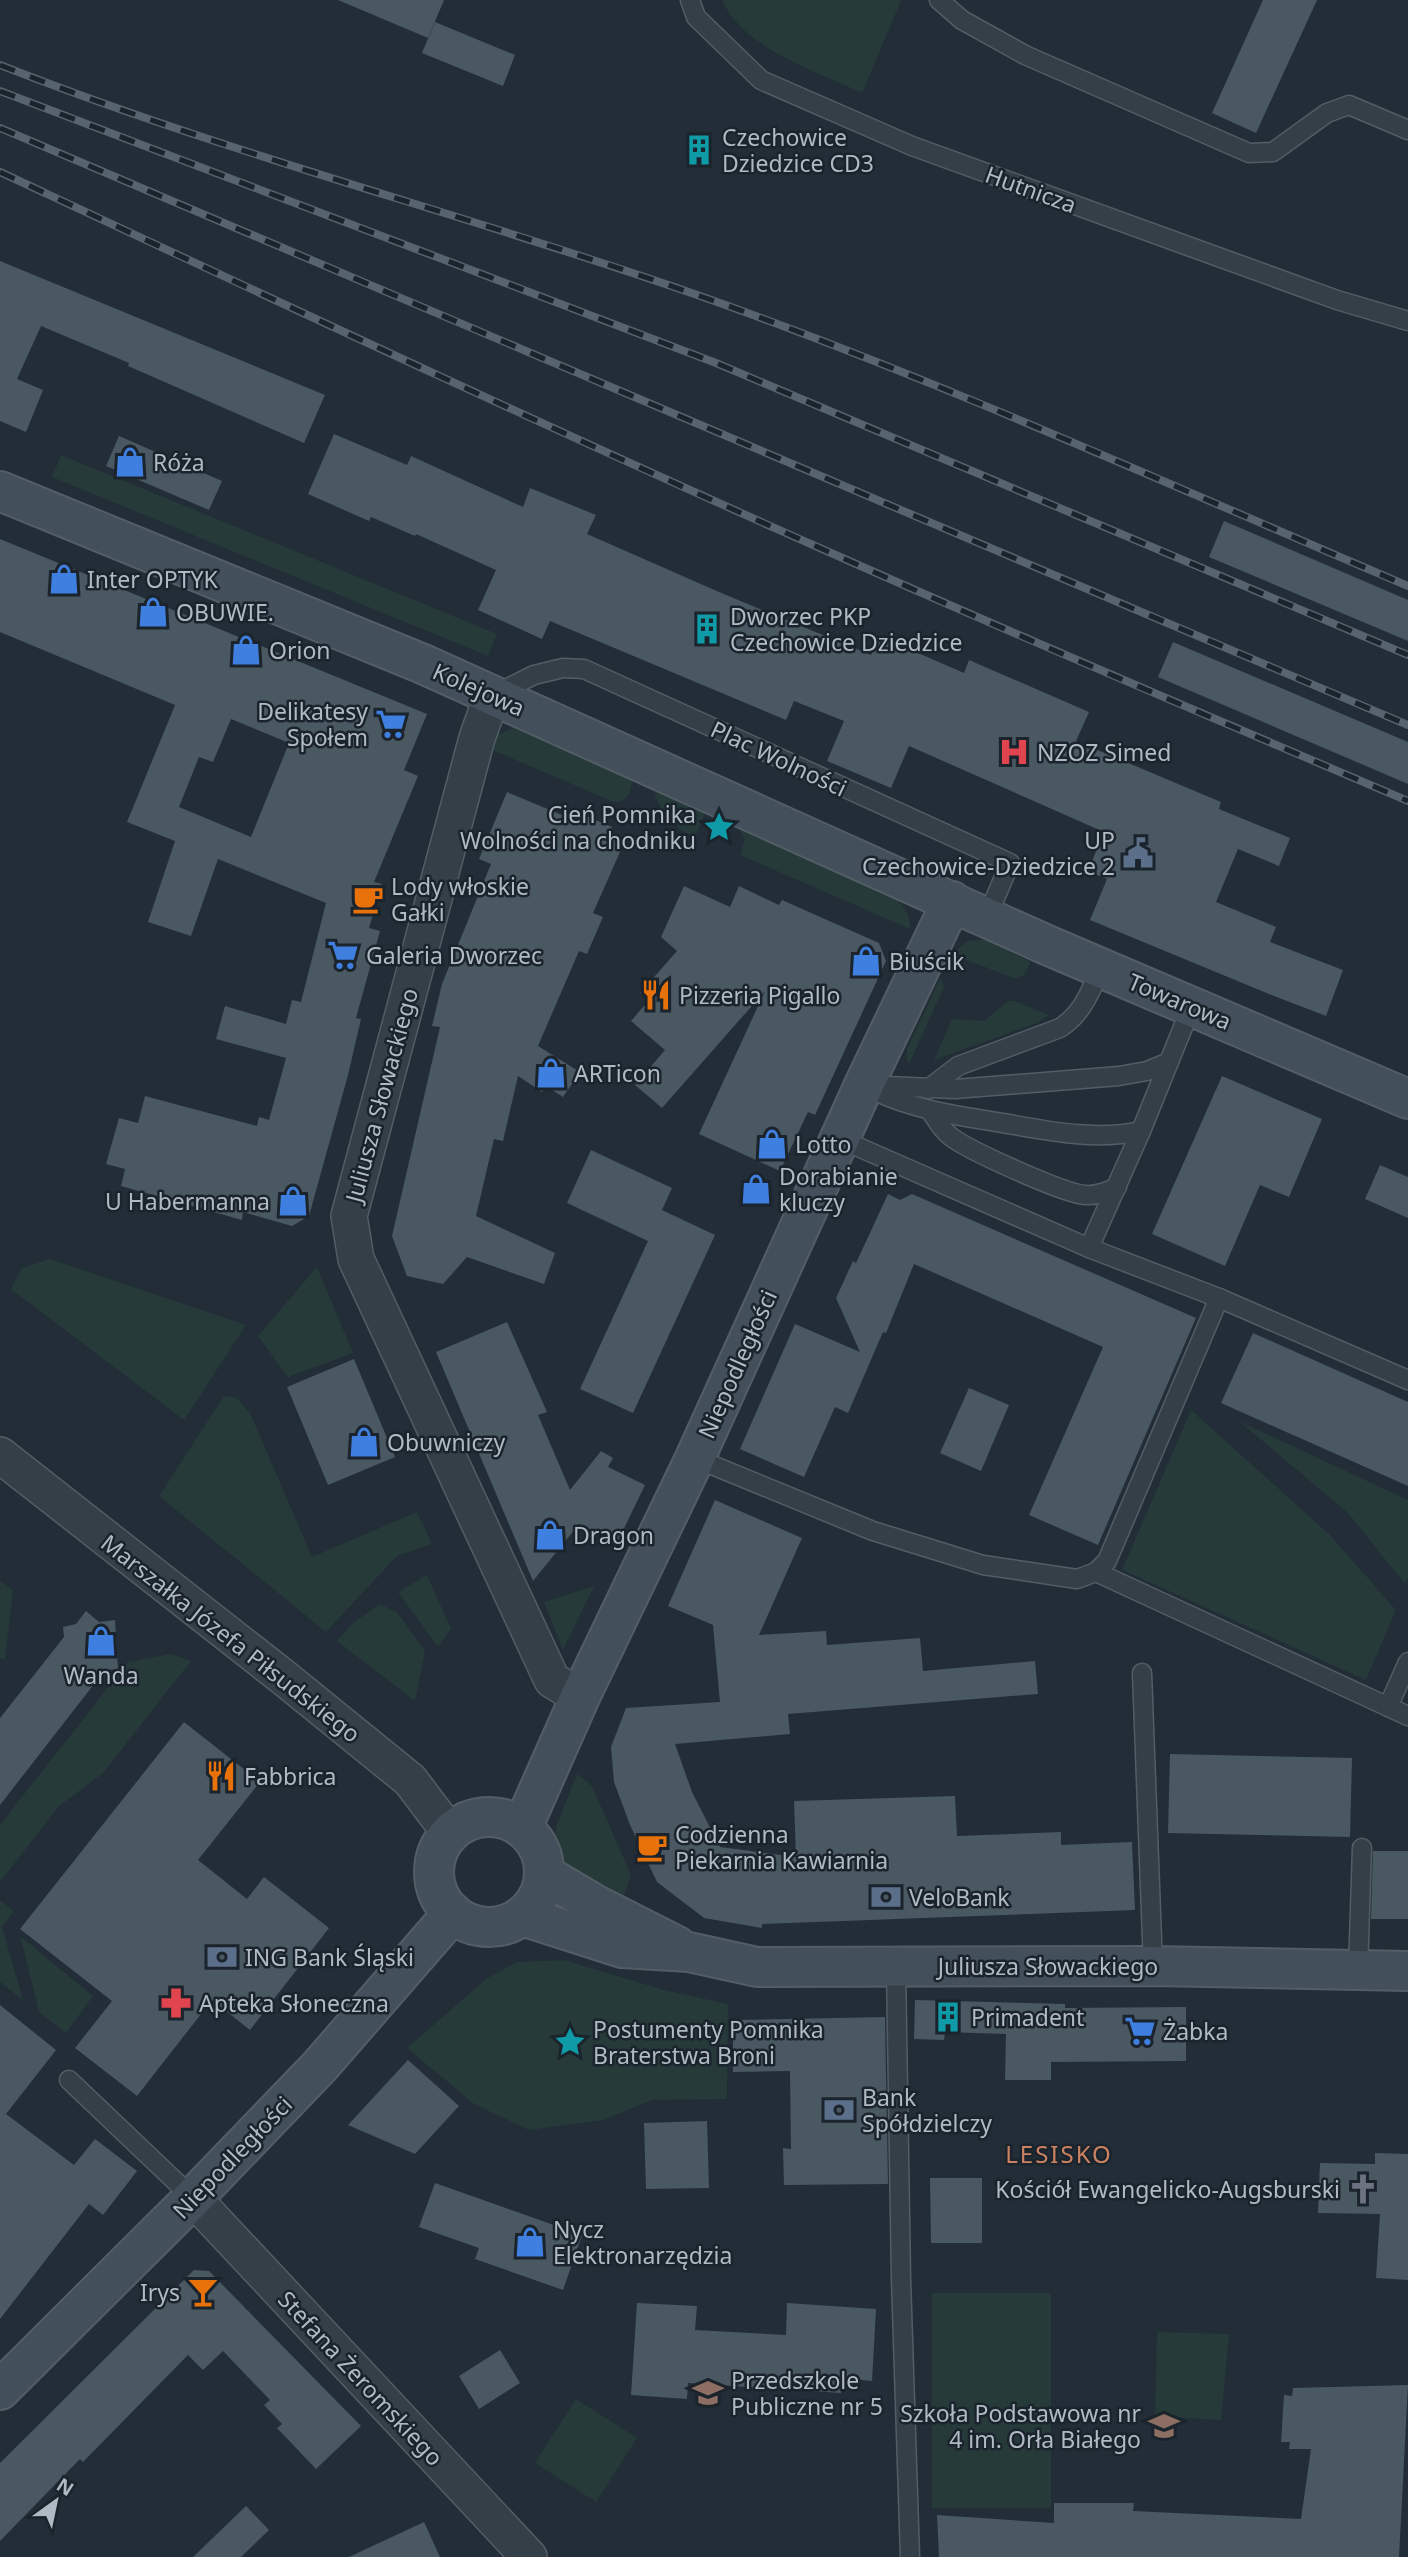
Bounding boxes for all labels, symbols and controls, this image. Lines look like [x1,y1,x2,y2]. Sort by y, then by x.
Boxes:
place label: Czechowice Dziedzice CD3 [722,121,874,179]
building icon: Czechowice Dziedzice CD3 [682,133,716,167]
street label: Hutnicza [981,158,1081,220]
shop icon: Róża [113,445,147,479]
place label: Róża [153,446,205,478]
shop icon: Inter OPTYK [47,562,81,596]
place label: Inter OPTYK [87,563,218,595]
shop icon: OBUWIE. [136,595,170,629]
place label: OBUWIE. [176,596,274,628]
place label: Dworzec PKP Czechowice Dziedzice [730,600,962,658]
building icon: Dworzec PKP Czechowice Dziedzice [690,612,724,646]
shop icon: Orion [229,633,263,667]
place label: Orion [269,634,331,666]
street label: Kolejowa [428,655,530,723]
place label: Delikatesy Społem [257,695,368,753]
supermarket icon: Delikatesy Społem [374,707,408,741]
street label: Plac Wolności [706,713,852,803]
hospital icon: NZOZ Simed [997,735,1031,769]
place label: NZOZ Simed [1037,736,1171,768]
place label: Cień Pomnika Wolności na chodniku [460,798,696,856]
place icon: Cień Pomnika Wolności na chodniku [702,810,736,844]
place label: UP Czechowice-Dziedzice 2 [862,824,1115,882]
public building icon: UP Czechowice-Dziedzice 2 [1121,836,1155,870]
place label: Lody włoskie Gałki [391,870,529,928]
cafe icon: Lody włoskie Gałki [351,882,385,916]
supermarket icon: Galeria Dworzec [326,938,360,972]
place label: Galeria Dworzec [366,939,542,971]
shop icon: Biuścik [849,944,883,978]
place label: Biuścik [889,945,965,977]
street label: Towarowa [1124,965,1236,1037]
restaurant icon: Pizzeria Pigallo [639,978,673,1012]
place label: Pizzeria Pigallo [679,979,840,1011]
street label: Juliusza Słowackiego [336,984,425,1208]
shop icon: ARTicon [534,1056,568,1090]
place label: ARTicon [574,1057,661,1089]
shop icon: Lotto [755,1127,789,1161]
place label: Lotto [795,1128,852,1160]
place label: Dorabianie kluczy [779,1160,898,1218]
shop icon: Dorabianie kluczy [739,1172,773,1206]
shop icon: U Habermanna [276,1184,310,1218]
place label: U Habermanna [105,1185,270,1217]
street label: Niepodległości [690,1285,784,1443]
shop icon: Obuwniczy [347,1425,381,1459]
place label: Obuwniczy [387,1426,505,1458]
shop icon: Dragon [533,1518,567,1552]
place label: Dragon [573,1519,654,1551]
street label: Marszałka Józefa Piłsudskiego [95,1527,367,1749]
shop icon: Wanda [84,1624,118,1658]
place label: Wanda [63,1659,139,1691]
restaurant icon: Fabbrica [204,1759,238,1793]
place label: Fabbrica [244,1760,337,1792]
place label: Codzienna Piekarnia Kawiarnia [675,1818,888,1876]
cafe icon: Codzienna Piekarnia Kawiarnia [635,1830,669,1864]
bank icon: VeloBank [869,1880,903,1914]
place label: VeloBank [909,1881,1010,1913]
bank icon: ING Bank Śląski [205,1940,239,1974]
place label: ING Bank Śląski [245,1941,414,1973]
street label: Juliusza Słowackiego [936,1950,1158,1982]
pharmacy icon: Apteka Słoneczna [159,1986,193,2020]
place label: Apteka Słoneczna [199,1987,389,2019]
building icon: Primadent [931,2000,965,2034]
place label: Primadent [971,2001,1084,2033]
place label: Postumenty Pomnika Braterstwa Broni [593,2013,824,2071]
supermarket icon: Żabka [1123,2014,1157,2048]
place label: Żabka [1163,2015,1228,2047]
place icon: Postumenty Pomnika Braterstwa Broni [553,2025,587,2059]
place label: Bank Spółdzielczy [862,2081,992,2139]
street label: Niepodległości [165,2089,299,2225]
bank icon: Bank Spółdzielczy [822,2093,856,2127]
district label: LESISKO [1005,2137,1113,2170]
church icon: Kościół Ewangelicko-Augsburski [1346,2172,1380,2206]
place label: Kościół Ewangelicko-Augsburski [995,2173,1340,2205]
place label: Nycz Elektronarzędzia [553,2213,732,2271]
shop icon: Nycz Elektronarzędzia [513,2225,547,2259]
bar icon: Irys [186,2275,220,2309]
place label: Irys [140,2276,180,2308]
street label: Stefana Żeromskiego [271,2283,451,2473]
place label: Przedszkole Publiczne nr 5 [731,2364,883,2422]
school or university icon: Przedszkole Publiczne nr 5 [691,2376,725,2410]
place label: Szkoła Podstawowa nr 4 im. Orła Białego [900,2397,1141,2455]
school or university icon: Szkoła Podstawowa nr 4 im. Orła Białego [1147,2409,1181,2443]
north arrow [21,2466,91,2536]
text: N [52,2472,79,2502]

